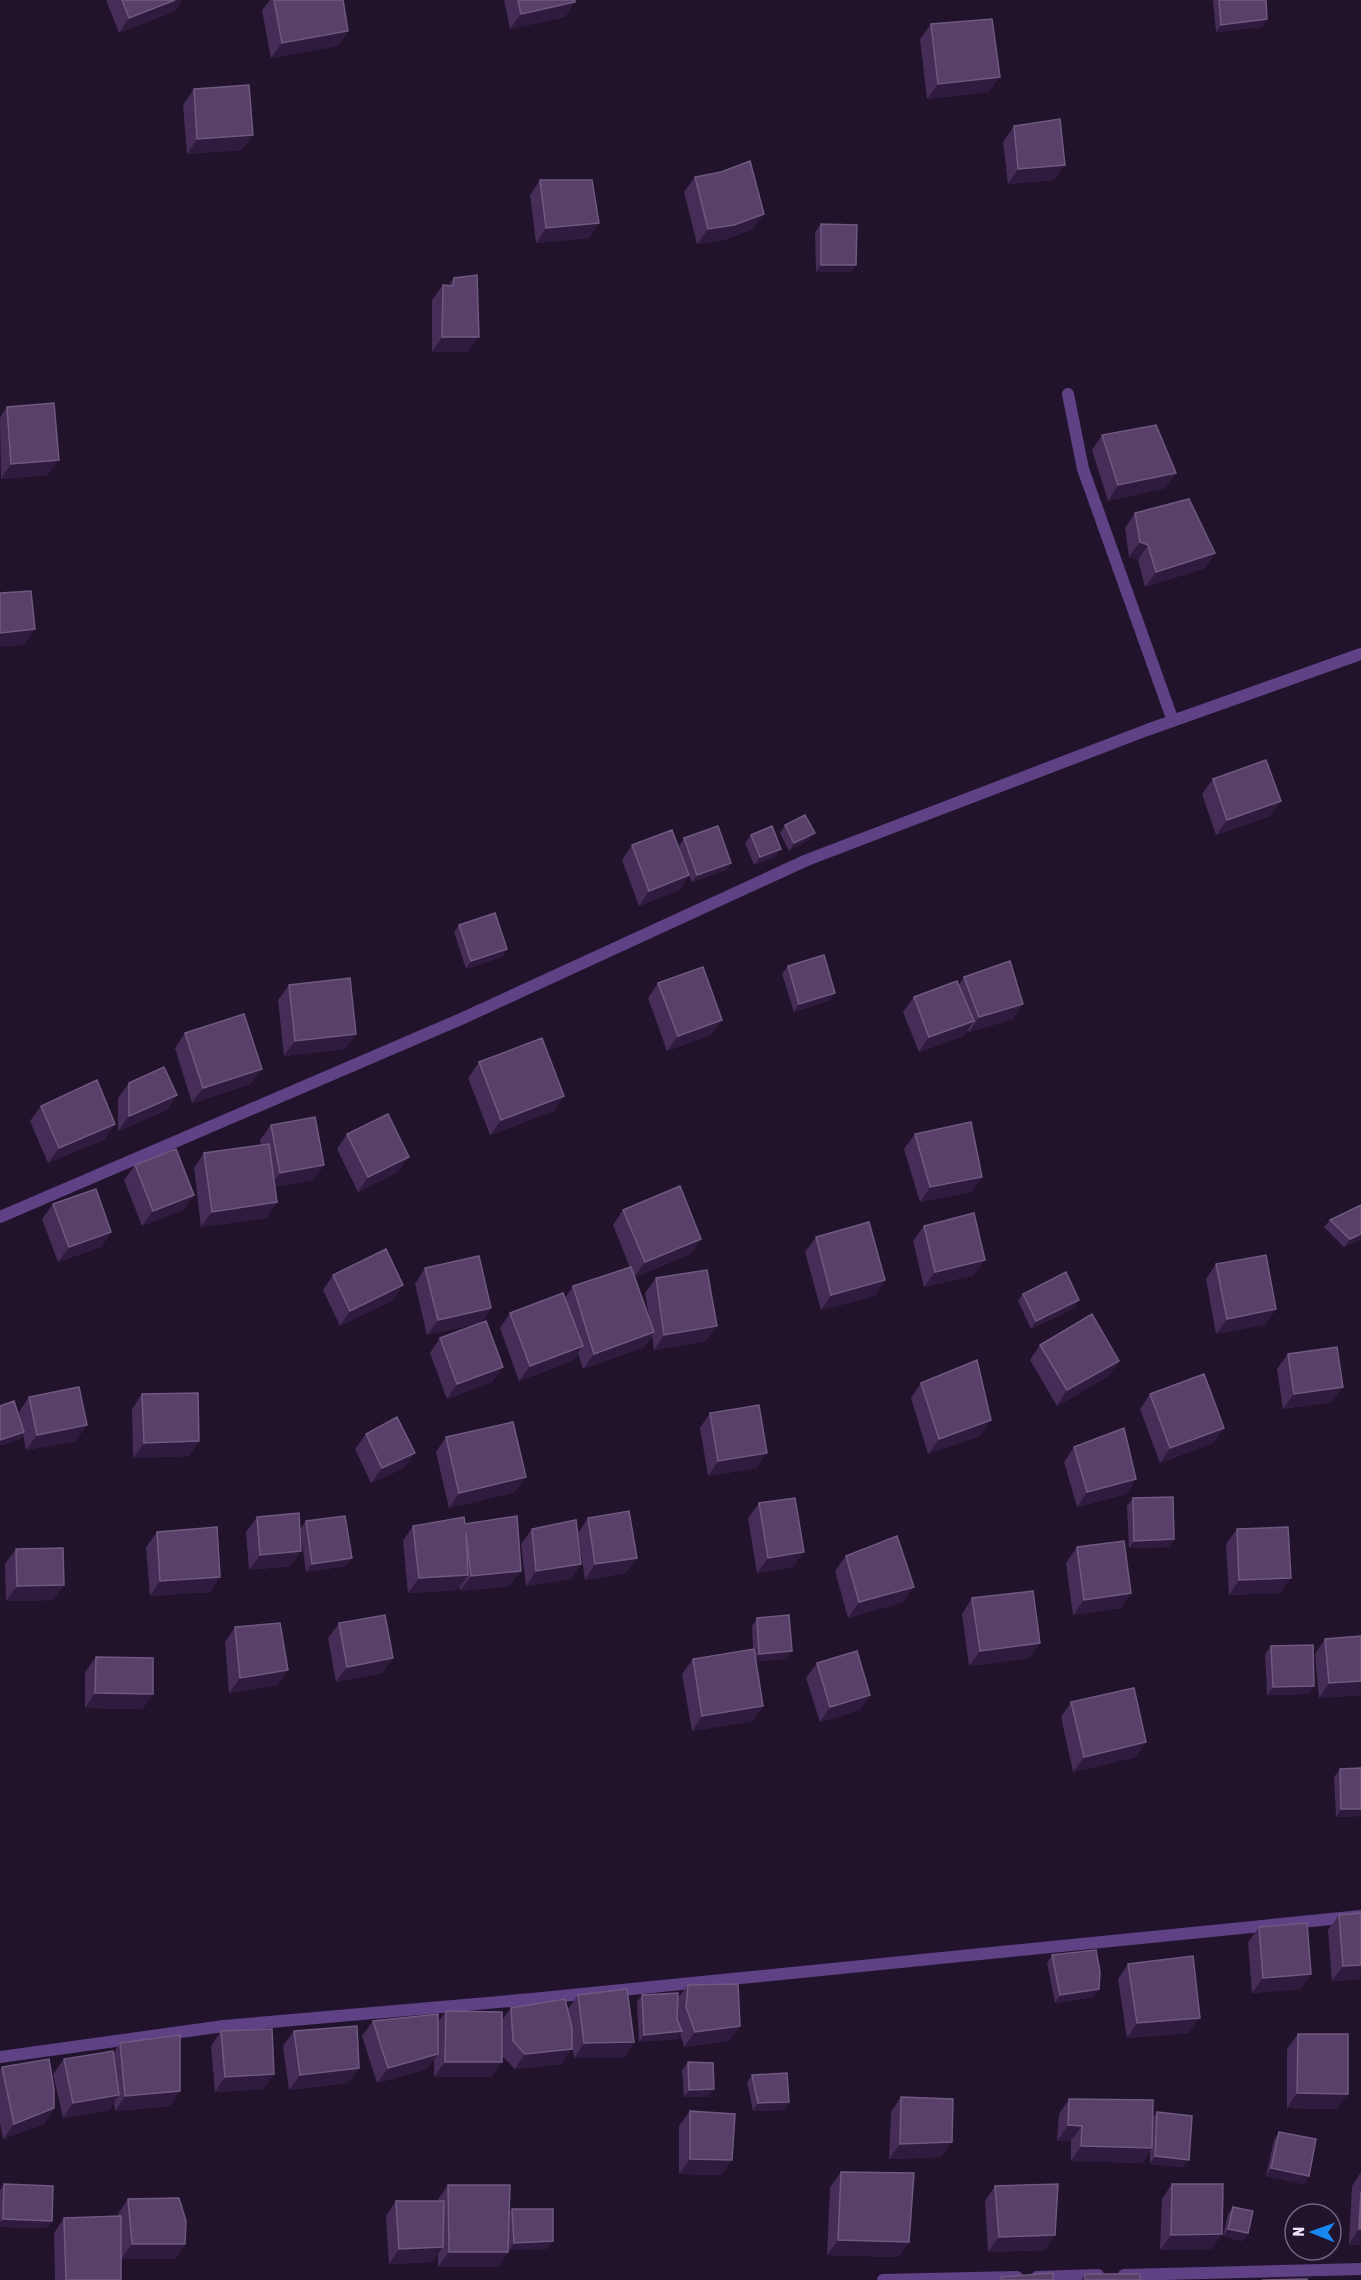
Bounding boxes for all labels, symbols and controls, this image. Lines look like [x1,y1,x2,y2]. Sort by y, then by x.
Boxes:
north arrow [1283,2202,1343,2262]
text: N [1289,2227,1307,2237]

